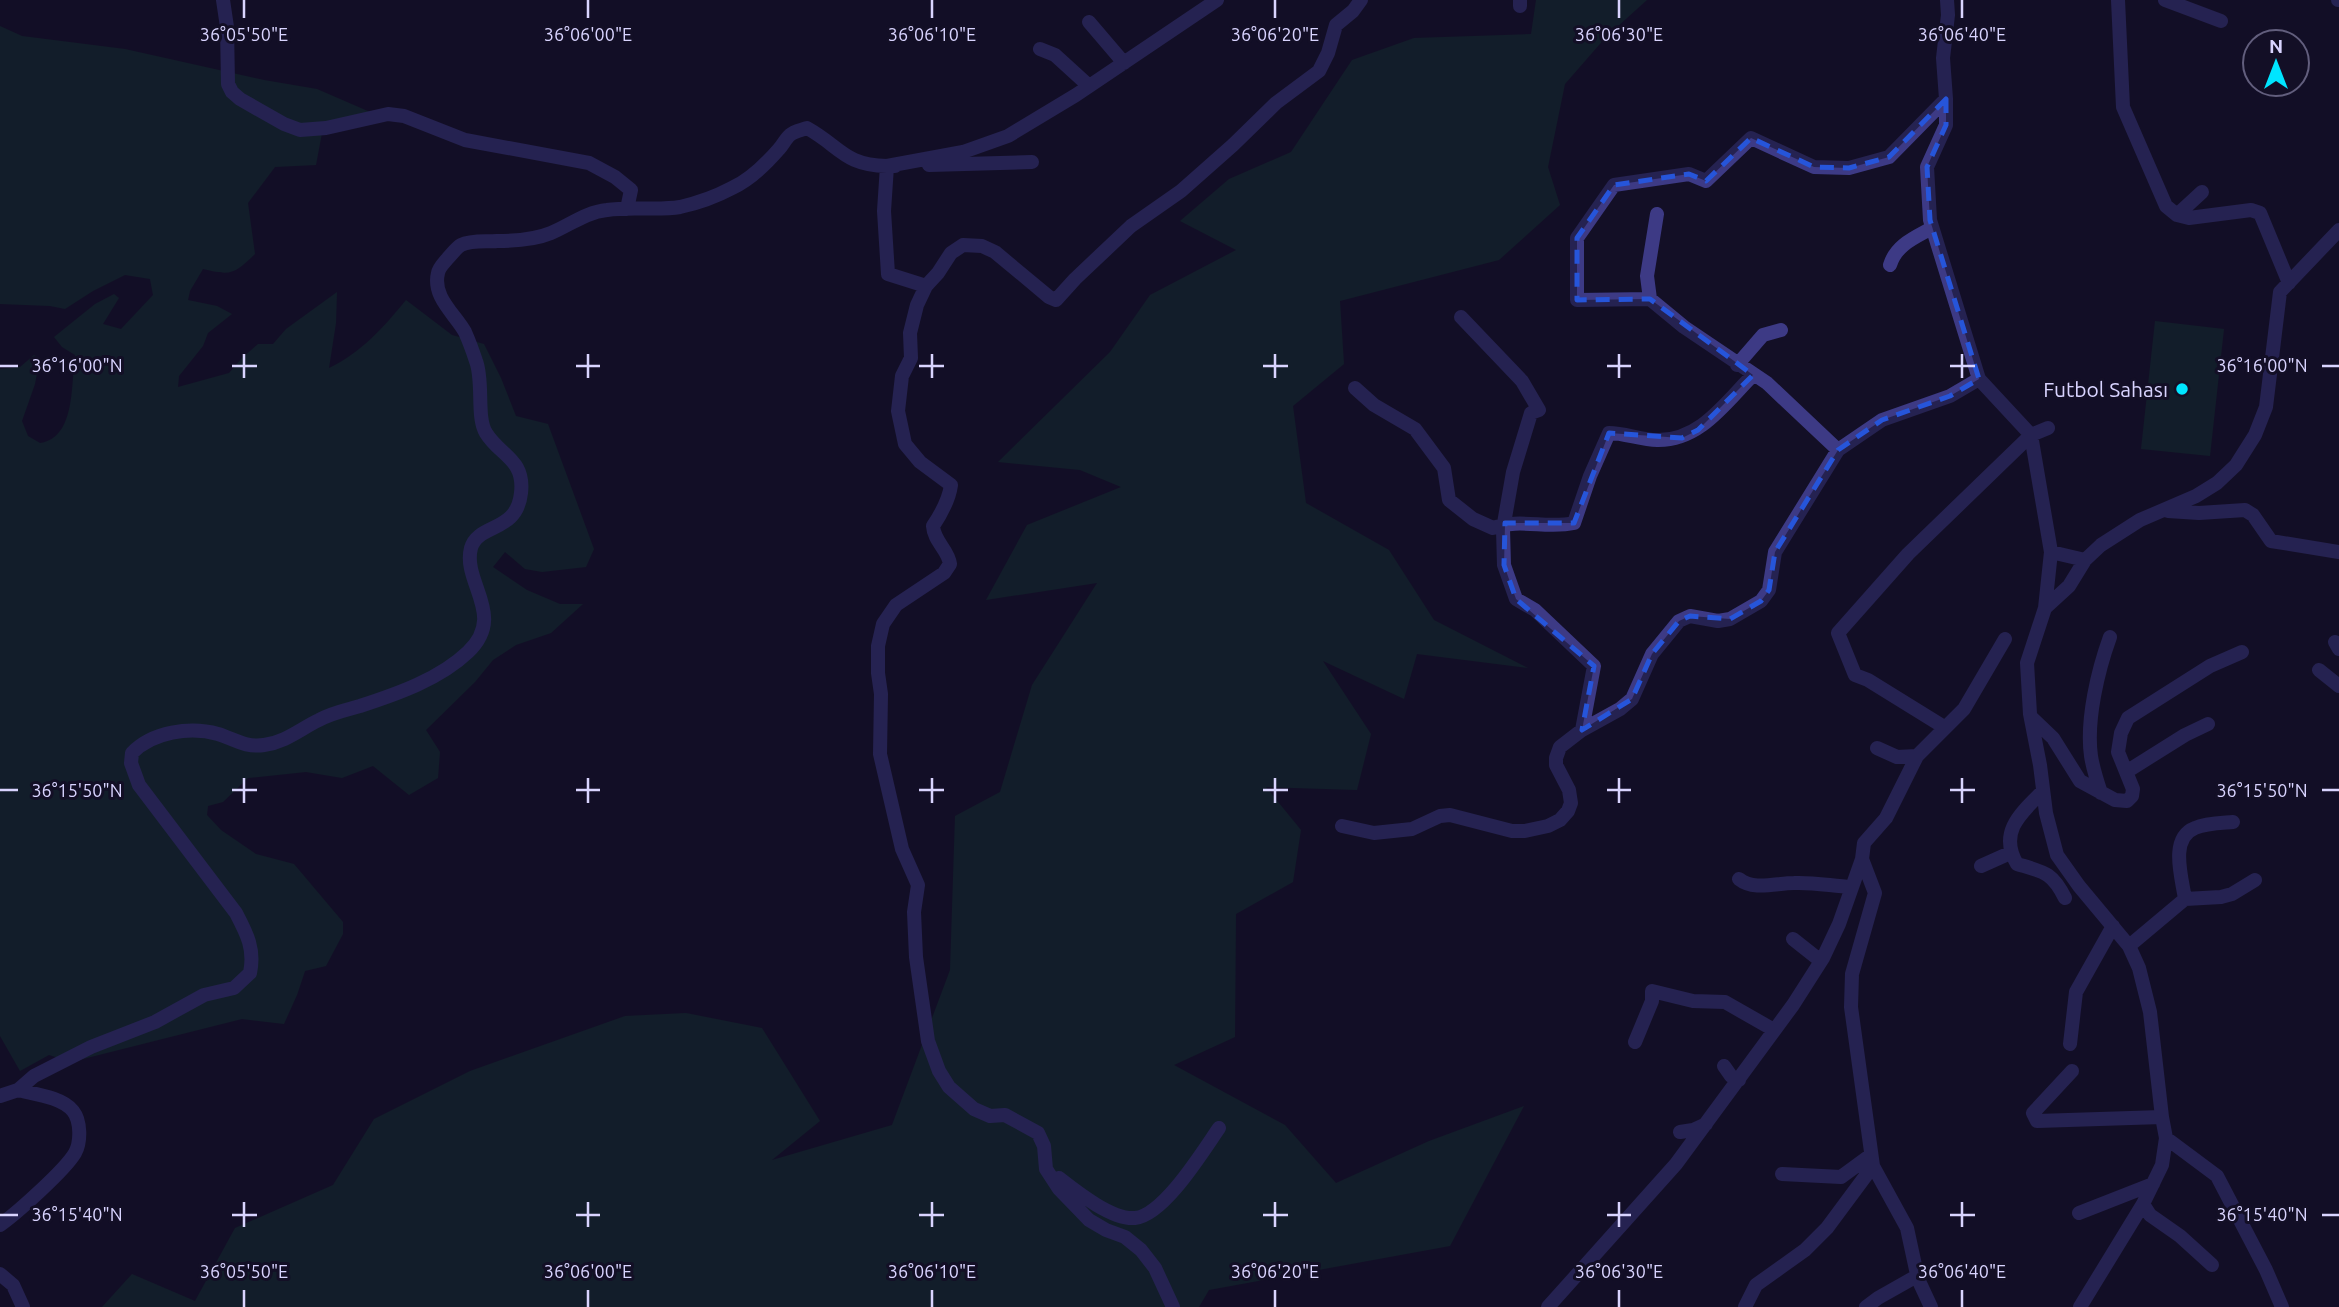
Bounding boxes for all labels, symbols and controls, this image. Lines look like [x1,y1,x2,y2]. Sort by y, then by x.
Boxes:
text: 36°05'50"E [200,24,288,44]
text: 36°06'00"E [544,24,632,44]
text: 36°06'10"E [888,24,976,44]
text: 36°06'20"E [1231,24,1319,44]
text: 36°06'30"E [1575,24,1663,44]
text: 36°06'40"E [1918,24,2006,44]
north arrow [2241,28,2311,98]
text: N [2269,35,2283,57]
text: 36°16'00"N [31,355,123,375]
text: 36°16'00"N [2216,355,2308,375]
place label: Futbol Sahası [2043,377,2168,401]
marker: Futbol Sahası [2174,381,2190,397]
text: 36°15'50"N [31,780,123,800]
text: 36°15'50"N [2216,780,2308,800]
text: 36°15'40"N [31,1204,123,1224]
text: 36°15'40"N [2216,1204,2308,1224]
text: 36°05'50"E [200,1261,288,1281]
text: 36°06'00"E [544,1261,632,1281]
text: 36°06'10"E [888,1261,976,1281]
text: 36°06'20"E [1231,1261,1319,1281]
text: 36°06'30"E [1575,1261,1663,1281]
text: 36°06'40"E [1918,1261,2006,1281]

